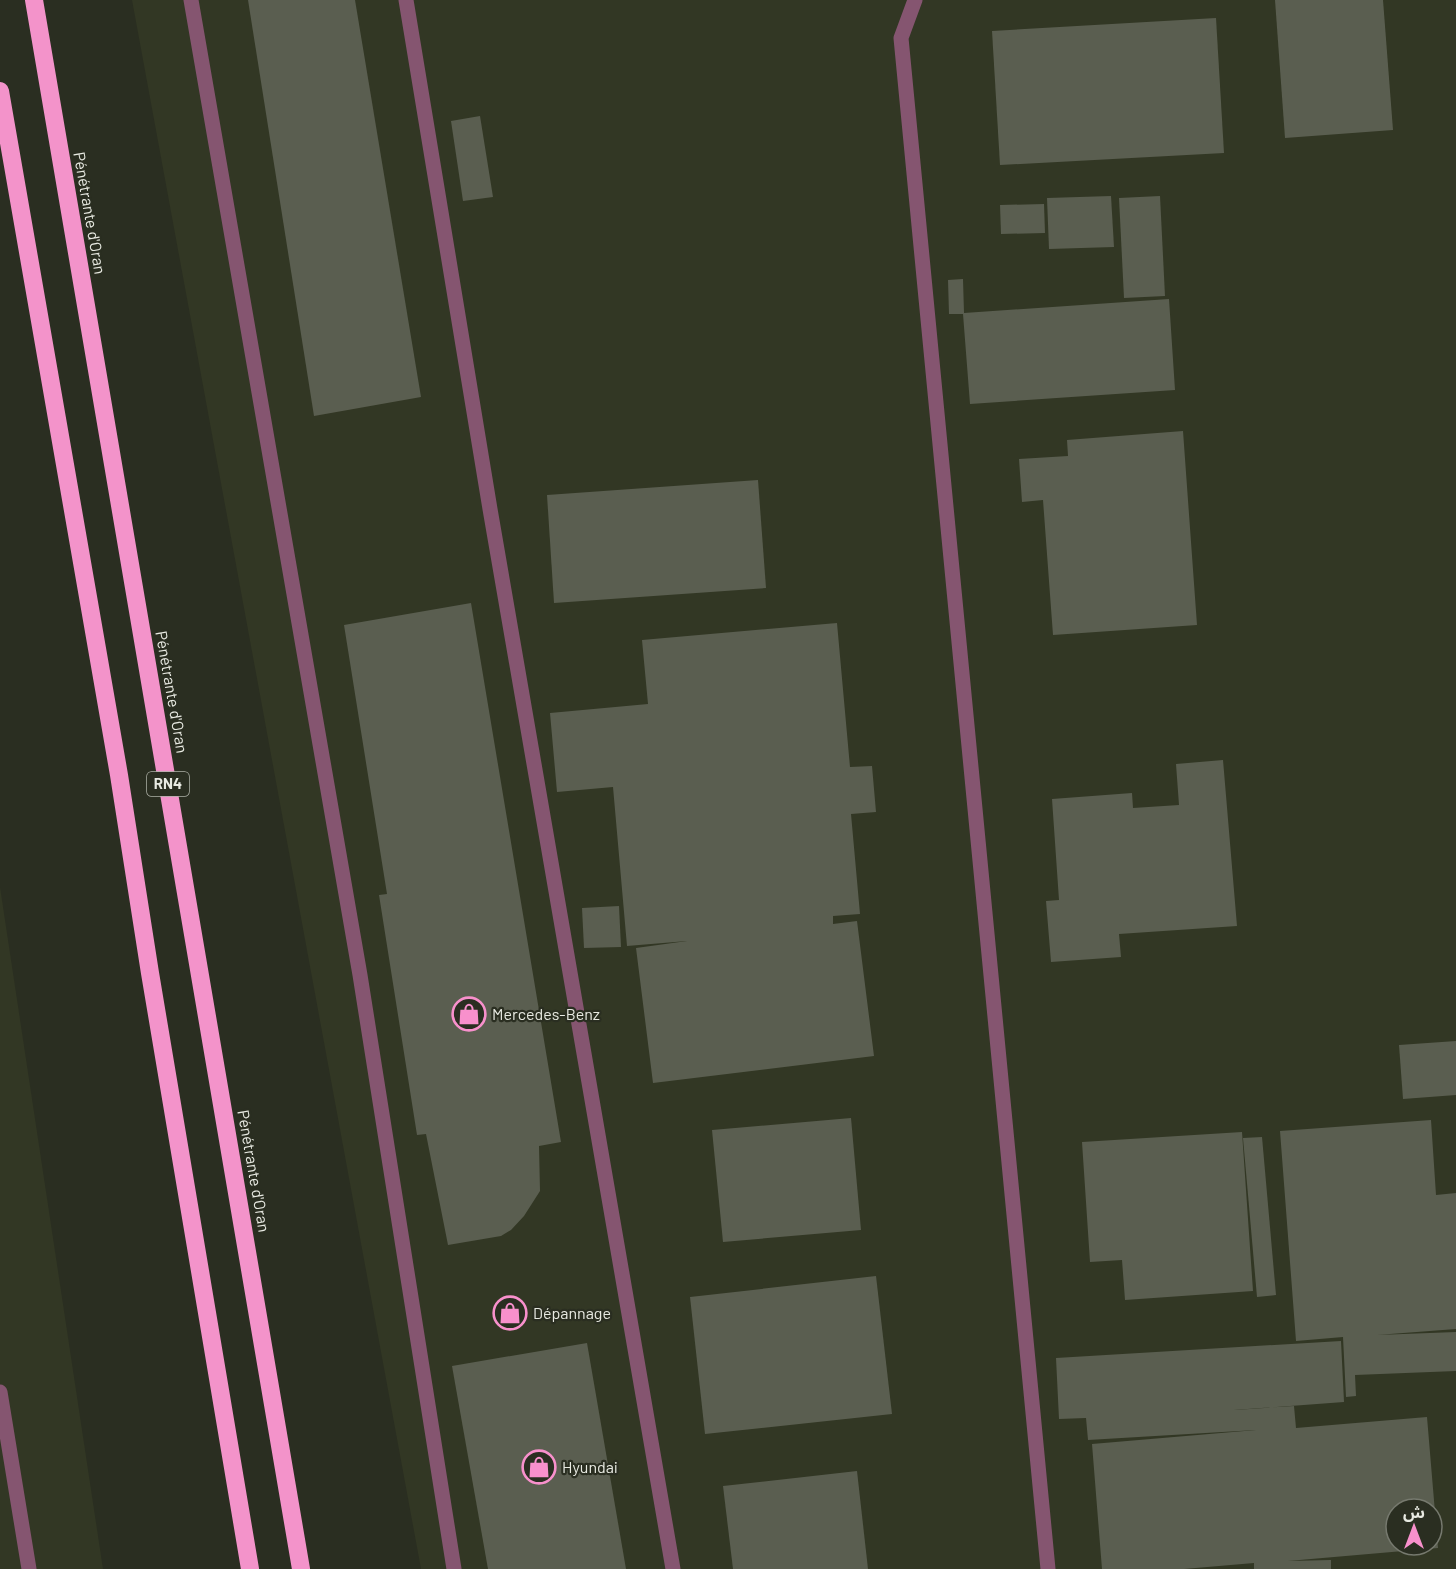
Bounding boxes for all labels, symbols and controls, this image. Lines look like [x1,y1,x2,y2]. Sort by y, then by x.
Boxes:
street label: Pénétrante d'Oran [70,150,111,276]
street label: Pénétrante d'Oran [152,629,193,755]
road number: RN4 [147,772,189,796]
shop icon: Mercedes-Benz [451,996,487,1032]
place label: Mercedes-Benz [492,1004,600,1023]
street label: Pénétrante d'Oran [234,1108,275,1234]
shop icon: Dépannage [492,1295,528,1331]
place label: Dépannage [533,1303,611,1322]
shop icon: Hyundai [521,1449,557,1485]
place label: Hyundai [562,1457,618,1476]
north arrow [1384,1497,1444,1557]
text: ش [1403,1502,1425,1522]

